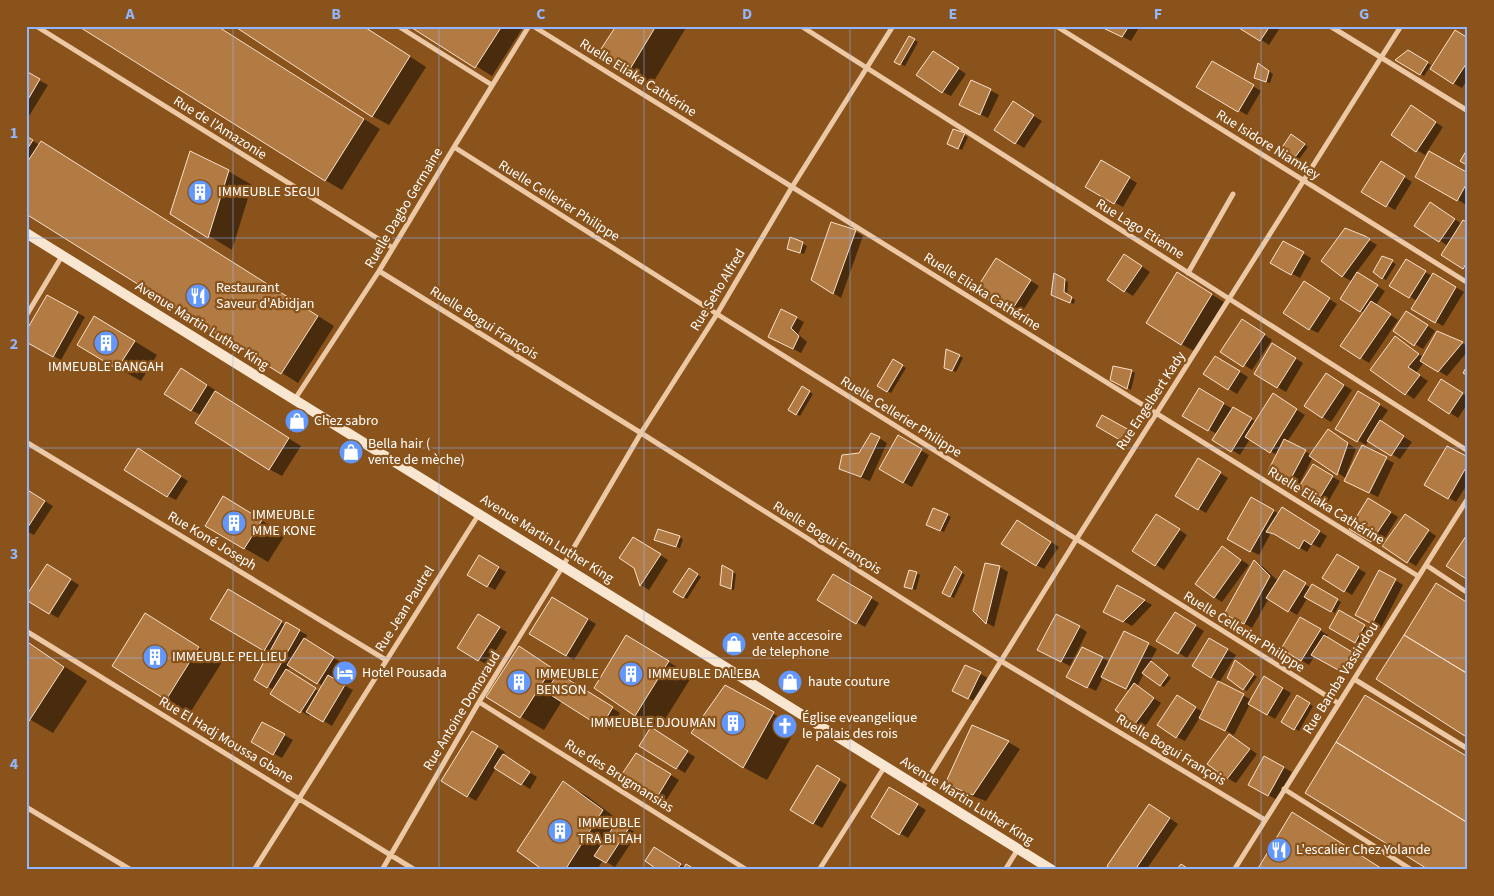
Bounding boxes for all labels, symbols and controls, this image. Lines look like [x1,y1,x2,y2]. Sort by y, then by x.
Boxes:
text: A [124,3,135,25]
text: B [331,3,341,25]
text: C [536,3,546,25]
text: D [742,3,752,25]
text: E [949,3,957,25]
text: F [1154,3,1162,25]
text: G [1359,3,1369,25]
street label: Ruelle Eliaka Cathérine [576,34,700,122]
street label: Rue de l'Amazonie [169,91,271,165]
street label: Rue Isidore Niamkey [1212,105,1324,185]
text: 1 [10,122,18,144]
street label: Ruelle Dagbo Germaine [360,144,448,272]
street label: Ruelle Cellerier Philippe [494,155,624,247]
building icon: IMMEUBLE SEGUI [187,179,213,205]
place label: IMMEUBLE SEGUI [218,182,320,202]
street label: Rue Lago Etienne [1092,194,1188,264]
street label: Rue Seho Alfred [686,245,750,335]
street label: Ruelle Eliaka Cathérine [920,248,1044,336]
street label: Avenue Martin Luther King [131,277,273,375]
place label: Restaurant Saveur d'Abidjan [216,278,314,314]
street label: Ruelle Bogui François [426,281,542,365]
restaurant icon: Restaurant Saveur d'Abidjan [185,283,211,309]
building icon: IMMEUBLE BANGAH [93,330,119,356]
text: 2 [10,333,18,355]
street label: Rue Engelbert Kady [1111,347,1191,454]
place label: IMMEUBLE BANGAH [48,357,164,377]
street label: Ruelle Cellerier Philippe [836,371,966,463]
shop icon: Chez sabro [284,408,310,434]
place label: Chez sabro [314,411,378,431]
place label: Bella hair ( vente de mèche) [368,434,465,470]
shop icon: Bella hair ( vente de mèche) [338,439,364,465]
street label: Ruelle Eliaka Cathérine [1264,462,1388,550]
street label: Avenue Martin Luther King [476,490,618,588]
street label: Ruelle Bogui François [769,496,885,580]
place label: IMMEUBLE MME KONE [252,505,316,541]
street label: Rue Koné Joseph [164,506,260,576]
building icon: IMMEUBLE MME KONE [221,510,247,536]
text: 3 [10,543,18,565]
street label: Rue Jean Pautrel [370,562,440,656]
street label: Ruelle Cellerier Philippe [1179,586,1309,678]
street label: Rue Bamba Vassindou [1298,618,1384,738]
place label: vente accesoire de telephone [752,626,842,662]
shop icon: vente accesoire de telephone [721,631,747,657]
building icon: IMMEUBLE PELLIEU [142,644,168,670]
place label: IMMEUBLE PELLIEU [172,647,287,667]
street label: Rue Antoine Domoraud [418,648,506,774]
hotel icon: Hotel Pousada [332,660,358,686]
building icon: IMMEUBLE DALEBA [618,661,644,687]
place label: Hotel Pousada [362,663,447,683]
place label: IMMEUBLE BENSON [536,664,599,700]
place label: IMMEUBLE DALEBA [648,664,760,684]
building icon: IMMEUBLE BENSON [506,669,532,695]
shop icon: haute couture [777,669,803,695]
place label: haute couture [808,672,890,692]
street label: Rue El Hadj Moussa Gbane [155,692,297,788]
place label: Église eveangelique le palais des rois [802,708,917,744]
street label: Ruelle Bogui François [1112,709,1230,791]
building icon: IMMEUBLE DJOUMAN [720,710,746,736]
place label: IMMEUBLE DJOUMAN [590,713,716,733]
church icon: Église eveangelique le palais des rois [772,713,798,739]
street label: Rue des Brugmansias [561,734,677,818]
street label: Avenue Martin Luther King [896,752,1038,850]
text: 4 [10,753,19,775]
place label: IMMEUBLE TRA BI TAH [578,813,642,849]
building icon: IMMEUBLE TRA BI TAH [547,818,573,844]
restaurant icon: L'escalier Chez Yolande [1266,837,1292,863]
place label: L'escalier Chez Yolande [1296,840,1430,860]

